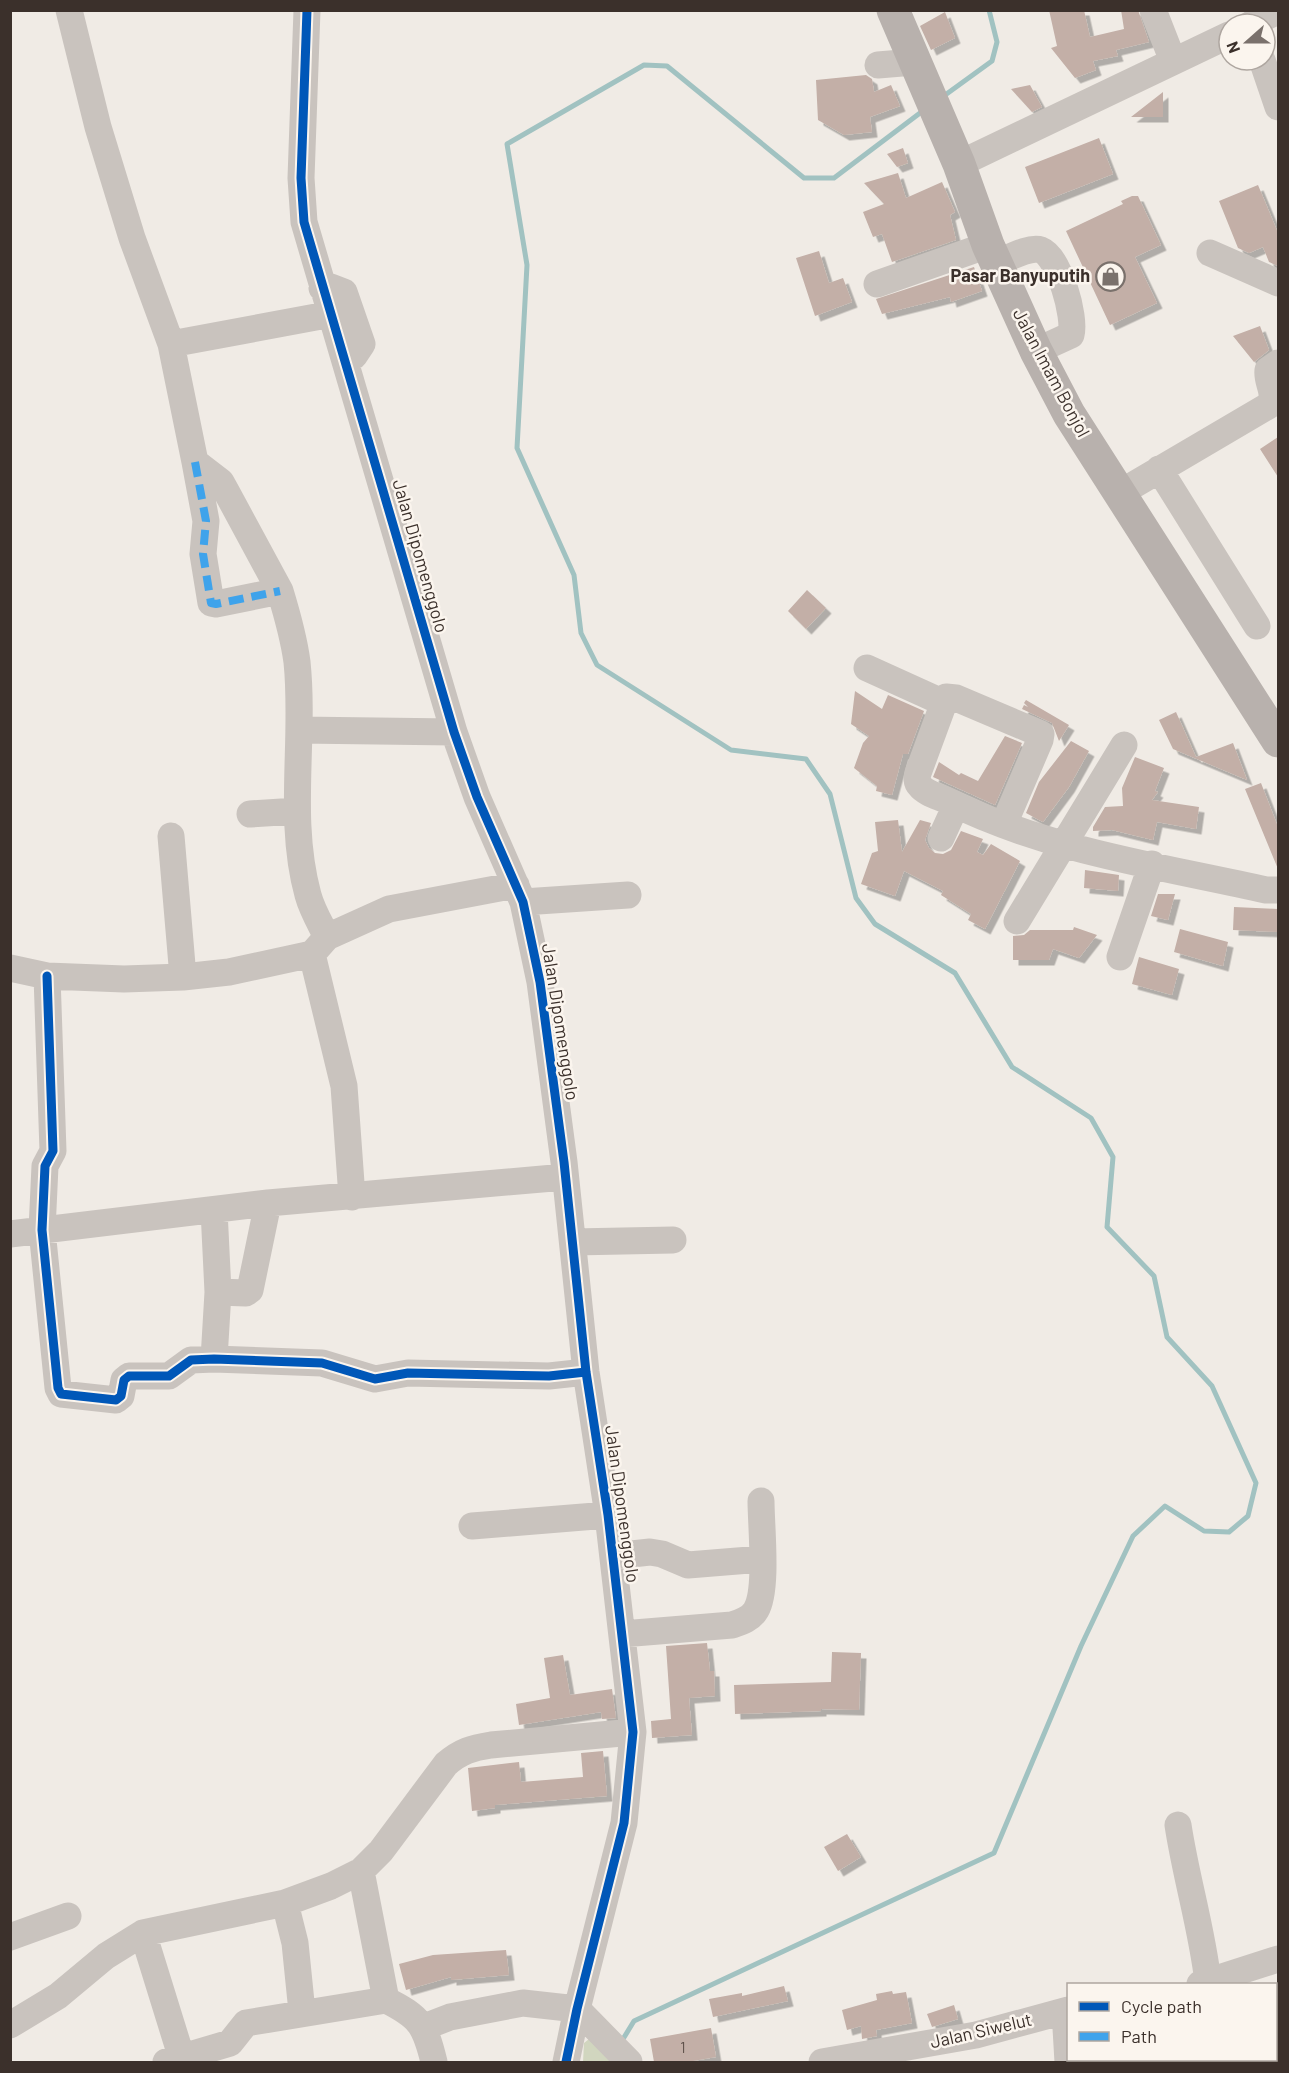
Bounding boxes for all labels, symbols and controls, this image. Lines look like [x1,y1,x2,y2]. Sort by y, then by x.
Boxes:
north arrow [1217,12,1277,72]
text: N [1222,39,1243,56]
shop icon: Pasar Banyuputih [1095,260,1127,292]
place label: Pasar Banyuputih [951,264,1090,286]
street label: Jalan Imam Bonjol [1009,304,1095,441]
street label: Jalan Dipomenggolo [389,476,453,635]
street label: Jalan Dipomenggolo [538,942,584,1102]
street label: Jalan Dipomenggolo [601,1424,645,1584]
legend [1067,1983,1277,2061]
text: Cycle path [1121,1995,1202,2017]
street label: Jalan Siwelut [928,2008,1034,2052]
text: Path [1121,2025,1157,2047]
house number: 1 [680,2038,686,2056]

